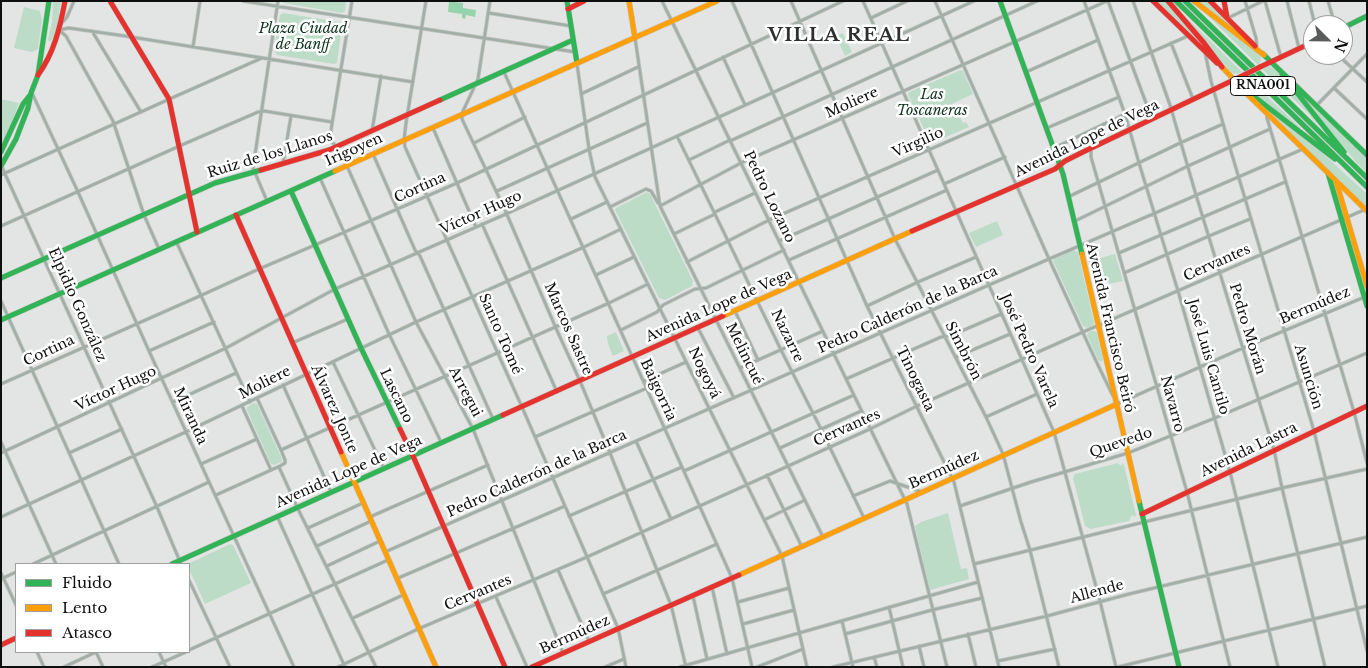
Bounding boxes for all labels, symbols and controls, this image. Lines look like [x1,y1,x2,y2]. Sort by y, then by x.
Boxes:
north arrow [1303,15,1353,65]
park label: Plaza Ciudad de Banff [259,21,347,54]
district label: VILLA REAL [767,25,911,47]
text: N [1330,36,1352,55]
road number: RNA001 [1230,76,1296,95]
street label: Moliere [823,84,881,122]
park label: Las Toscaneras [897,87,967,120]
street label: Avenida Lope de Vega [1012,97,1162,181]
street label: Virgilio [890,124,946,162]
street label: Ruiz de los Llanos [205,128,335,182]
street label: Irigoyen [323,130,385,170]
street label: Pedro Lozano [740,148,798,246]
street label: Cortina [392,169,448,207]
street label: Víctor Hugo [438,188,524,238]
street label: Avenida Francisco Beiró [1082,241,1138,415]
street label: Cervantes [1181,241,1253,285]
street label: Elpidio González [44,245,110,365]
street label: Pedro Calderón de la Barca [816,263,1000,357]
street label: Avenida Lope de Vega [643,266,795,346]
street label: Marcos Sastre [540,280,596,378]
street label: Pedro Morán [1225,281,1269,377]
street label: Bermúdez [1277,284,1353,328]
street label: Santo Tomé [475,291,525,377]
street label: José Pedro Varela [996,291,1062,411]
street label: José Luis Cantilo [1183,297,1233,417]
street label: Nazarre [767,307,807,365]
street label: Simbrón [941,319,985,383]
street label: Melincué [722,320,766,388]
street label: Cortina [21,332,77,370]
street label: Asunción [1290,342,1326,412]
street label: Tinogasta [892,344,938,414]
street label: Nogoyá [684,345,724,401]
street label: Baigorria [636,356,680,424]
street label: Álvarez Jonte [307,362,361,456]
street label: Víctor Hugo [73,363,159,415]
street label: Moliere [236,363,294,403]
street label: Arregui [445,364,485,420]
street label: Lascano [376,366,416,426]
street label: Navarro [1156,374,1188,434]
street label: Miranda [169,385,211,447]
street label: Cervantes [811,406,883,450]
street label: Avenida Lastra [1198,419,1300,481]
street label: Quevedo [1087,424,1155,462]
street label: Pedro Calderón de la Barca [445,427,629,521]
street label: Avenida Lope de Vega [273,432,425,512]
street label: Bermúdez [906,447,982,493]
legend [15,563,190,653]
street label: Cervantes [442,571,514,615]
text: Fluido [62,573,112,592]
street label: Allende [1068,577,1126,607]
text: Lento [62,598,107,617]
street label: Bermúdez [537,612,613,658]
text: Atasco [62,623,112,642]

